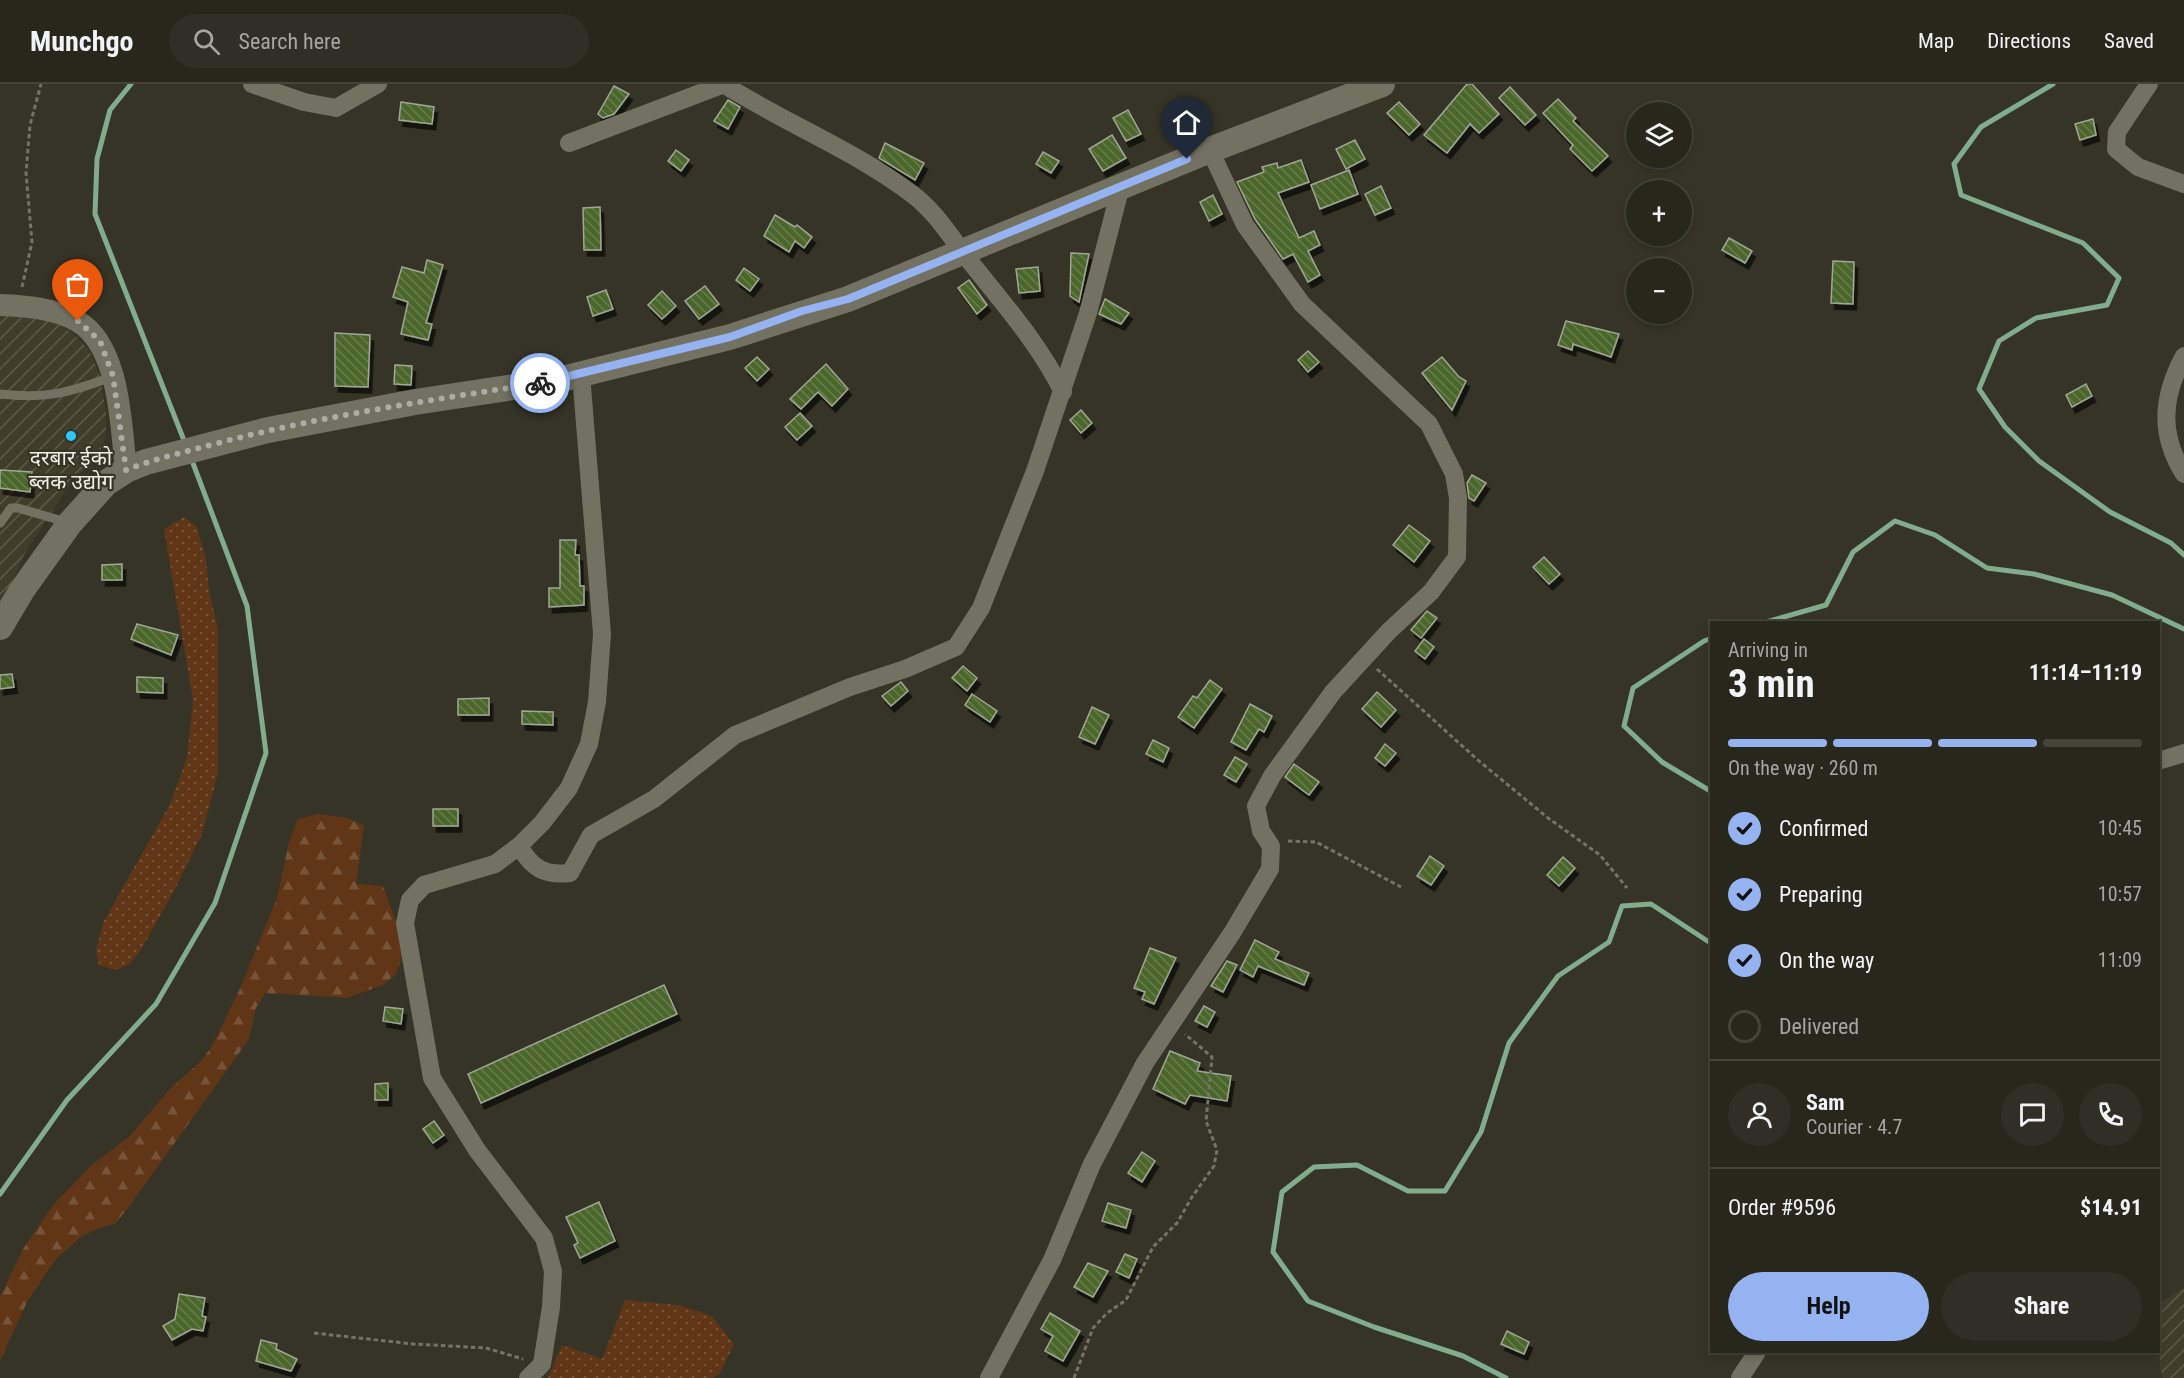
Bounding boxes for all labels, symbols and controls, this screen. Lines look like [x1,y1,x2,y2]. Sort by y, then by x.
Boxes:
search box [169,14,589,68]
text: Munchgo [30,25,133,58]
icon: search [190,25,223,58]
text: Search here [238,29,341,54]
text: Map [1918,29,1954,53]
text: Directions [1987,29,2071,53]
text: Saved [2104,29,2154,53]
pin [1161,97,1212,159]
map controls [1626,102,1692,324]
button: layers [1626,102,1692,168]
icon: home [1170,106,1203,139]
button: + [1626,180,1692,246]
button: − [1626,258,1692,324]
pin [52,259,103,321]
icon: bag [61,268,94,301]
courier [510,353,570,413]
icon: bike [524,367,557,400]
marker: दरबार ईको ब्लक उद्योग [64,429,78,443]
place label: दरबार ईको ब्लक उद्योग [29,446,114,494]
text: Arriving in [1728,638,1808,662]
text: 11:14–11:19 [2029,660,2142,685]
text: 3 min [1728,661,1815,707]
text: On the way · 260 m [1728,756,1878,780]
icon: check [1728,812,1761,845]
text: Confirmed [1779,816,1868,841]
text: 10:45 [2098,816,2142,840]
icon: check [1728,878,1761,911]
text: Preparing [1779,882,1863,907]
text: 10:57 [2098,882,2142,906]
icon: check [1728,944,1761,977]
text: On the way [1779,948,1874,973]
text: 11:09 [2098,948,2142,972]
text: Delivered [1779,1014,1859,1039]
button: person [1728,1083,1791,1146]
button: chat [2001,1083,2064,1146]
button: phone [2079,1083,2142,1146]
text: Sam [1806,1090,1845,1115]
text: Courier · 4.7 [1806,1115,1902,1139]
text: Order #9596 [1728,1195,1836,1220]
text: $14.91 [2080,1195,2142,1220]
button: Help [1728,1272,1929,1341]
button: Share [1941,1272,2142,1341]

